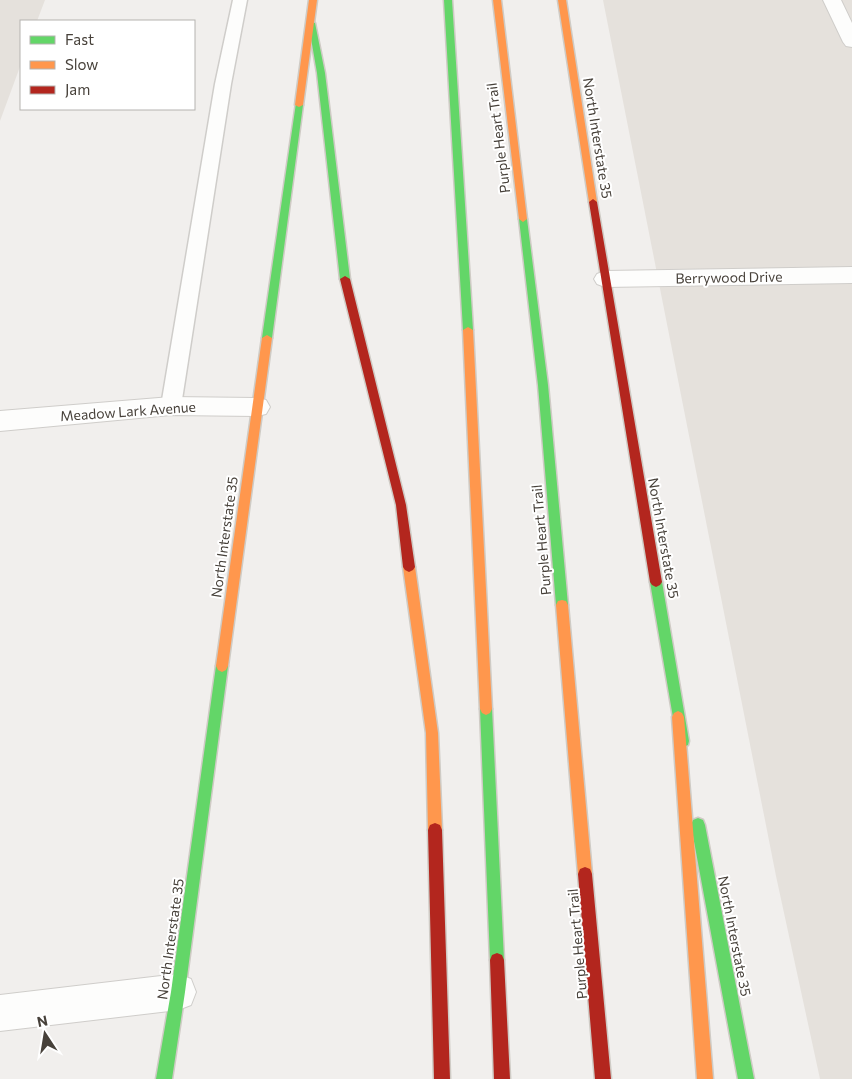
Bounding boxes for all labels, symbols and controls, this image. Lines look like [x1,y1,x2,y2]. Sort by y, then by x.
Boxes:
legend [20,20,195,110]
text: Fast [65,30,94,48]
text: Slow [65,55,98,73]
street label: North Interstate 35 [580,76,616,200]
text: Jam [65,80,90,98]
street label: Purple Heart Trail [483,82,513,194]
street label: Berrywood Drive [675,268,783,286]
street label: Meadow Lark Avenue [60,398,196,424]
street label: North Interstate 35 [207,475,241,599]
street label: North Interstate 35 [645,476,683,600]
street label: Purple Heart Trail [528,484,554,596]
street label: North Interstate 35 [715,874,755,998]
street label: North Interstate 35 [153,877,187,1001]
street label: Purple Heart Trail [564,888,590,1000]
north arrow [20,1009,70,1059]
text: N [35,1011,49,1030]

